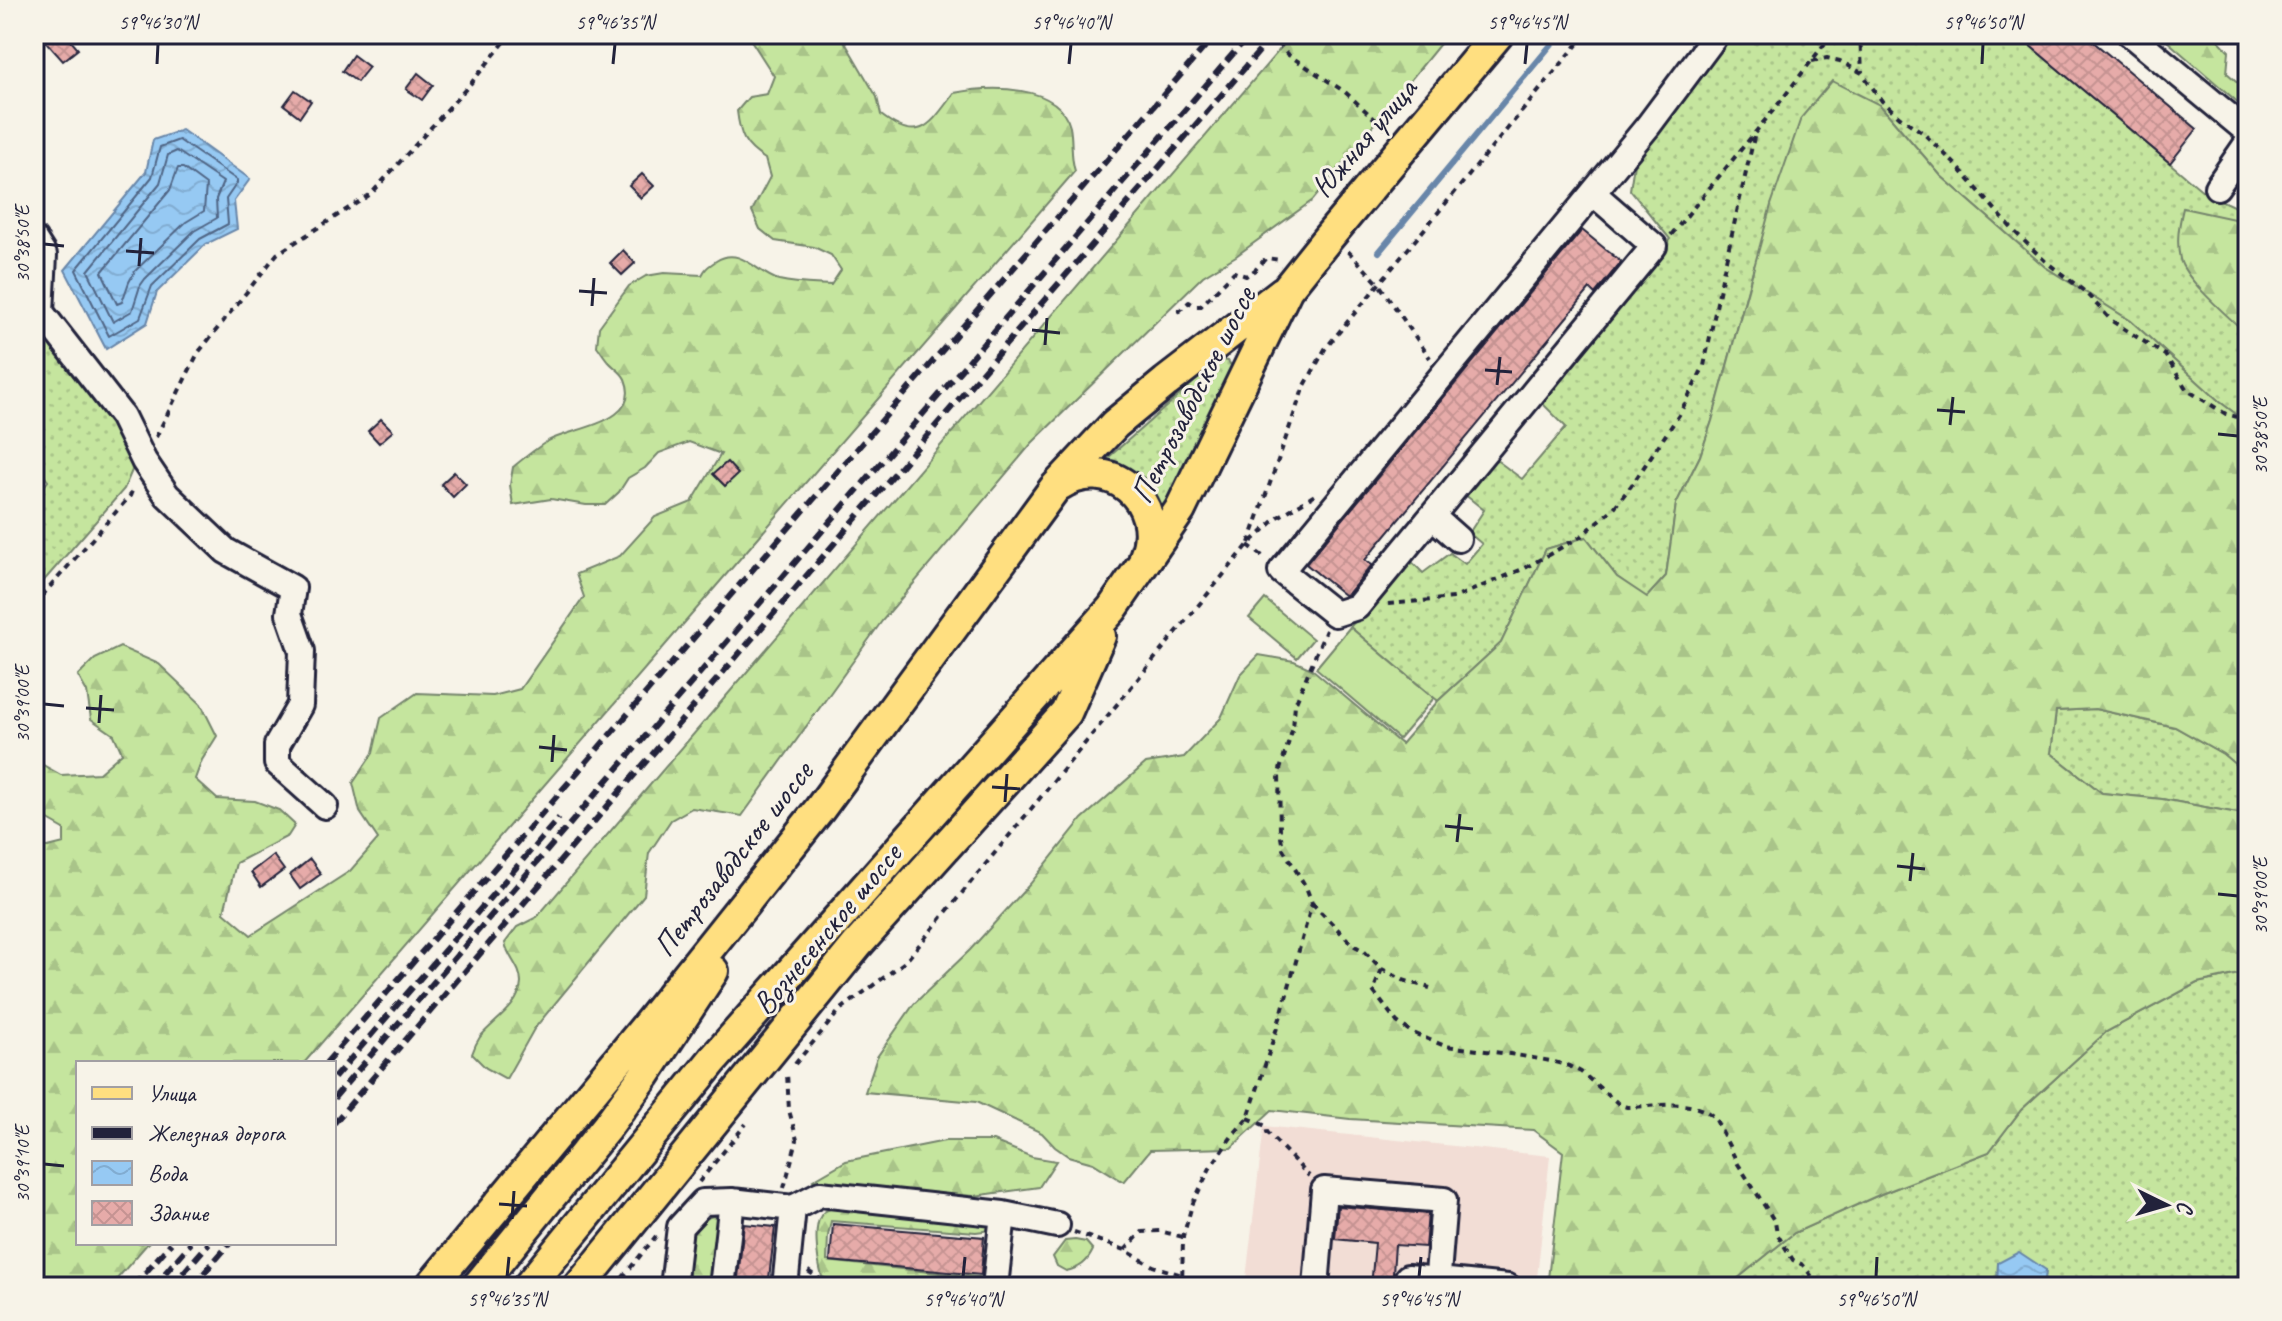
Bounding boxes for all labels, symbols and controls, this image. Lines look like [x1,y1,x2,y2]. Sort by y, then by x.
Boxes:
text: 59°46'30"N [119,10,200,35]
text: 59°46'35"N [576,10,657,35]
text: 59°46'40"N [1032,10,1113,35]
text: 59°46'45"N [1488,10,1569,35]
text: 59°46'50"N [1944,10,2025,35]
street label: Южная улица [1302,68,1427,206]
text: 30°38'50"E [10,203,35,283]
street label: Петрозаводское шоссе [1121,278,1266,510]
text: 30°38'50"E [2248,395,2273,475]
text: 30°39'00"E [10,663,35,743]
street label: Петрозаводское шоссе [644,751,824,965]
street label: Вознесенское шоссе [743,833,912,1023]
text: 30°39'00"E [2248,855,2273,935]
legend [76,1061,336,1245]
text: Улица [148,1078,197,1108]
text: Железная дорога [148,1118,286,1148]
text: 30°39'10"E [10,1123,35,1203]
text: Вода [148,1158,188,1188]
north arrow [2126,1165,2206,1245]
text: Здание [148,1198,210,1228]
text: С [2170,1200,2199,1216]
text: 59°46'35"N [468,1287,549,1312]
text: 59°46'40"N [924,1287,1005,1312]
text: 59°46'45"N [1380,1287,1461,1312]
text: 59°46'50"N [1837,1287,1918,1312]

